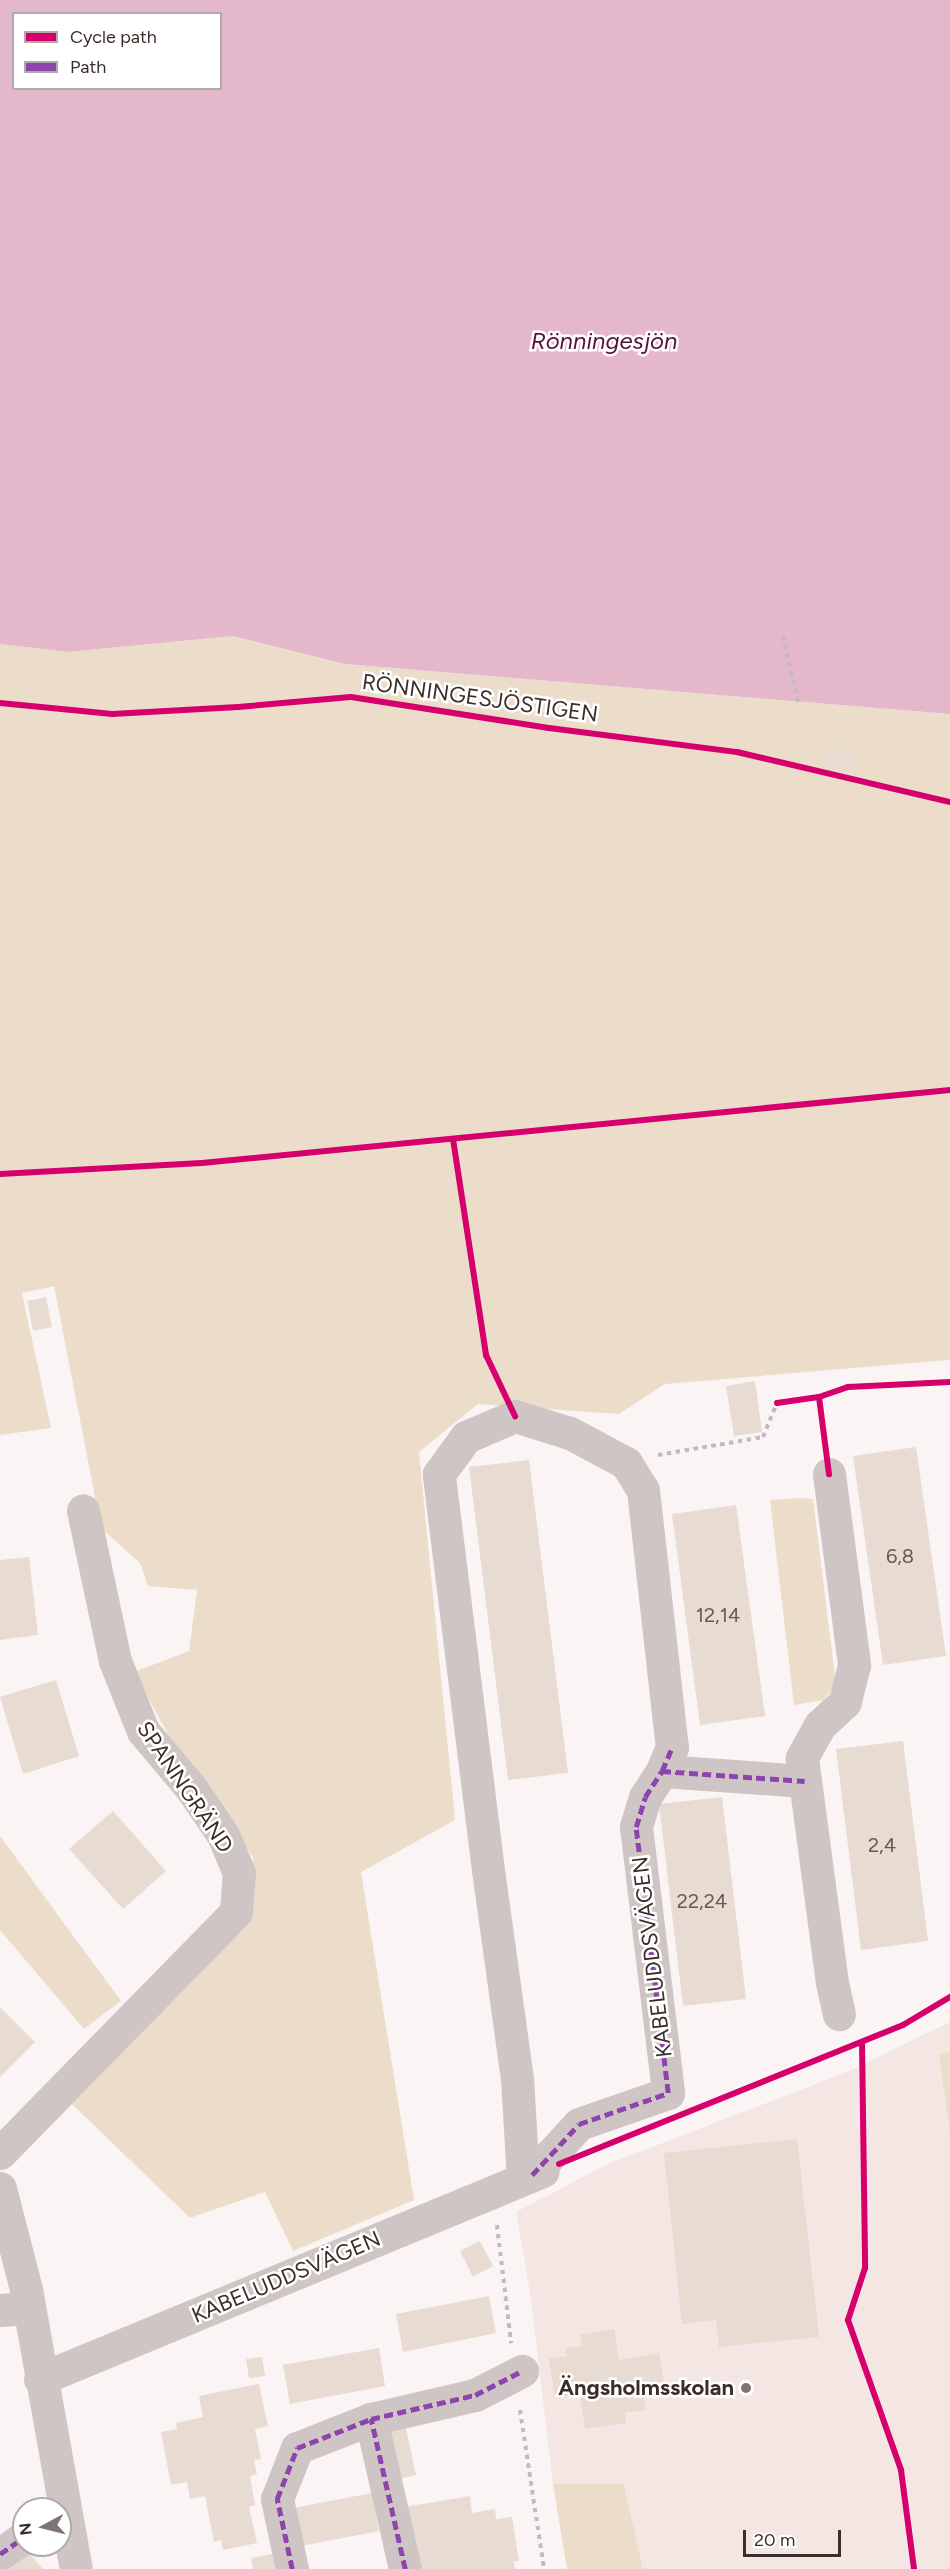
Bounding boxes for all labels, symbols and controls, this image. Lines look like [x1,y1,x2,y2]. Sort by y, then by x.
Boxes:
legend [12,12,222,90]
text: Cycle path [70,26,157,48]
text: Path [70,56,106,78]
water label: Rönningesjön [531,327,677,355]
street label: RÖNNINGESJÖSTIGEN [360,668,600,728]
house number: 6,8 [886,1544,914,1568]
house number: 12,14 [696,1603,740,1627]
street label: SPANNGRÄND [131,1716,239,1858]
house number: 2,4 [868,1833,896,1857]
street label: KABELUDDSVÄGEN [627,1855,677,2059]
house number: 22,24 [677,1889,727,1913]
street label: KABELUDDSVÄGEN [188,2225,384,2329]
place label: Ängsholmsskolan [558,2375,734,2401]
marker: Ängsholmsskolan [739,2381,753,2395]
north arrow [12,2497,72,2557]
scale bar [746,2518,844,2556]
text: N [15,2522,36,2536]
text: 20 m [754,2529,795,2551]

